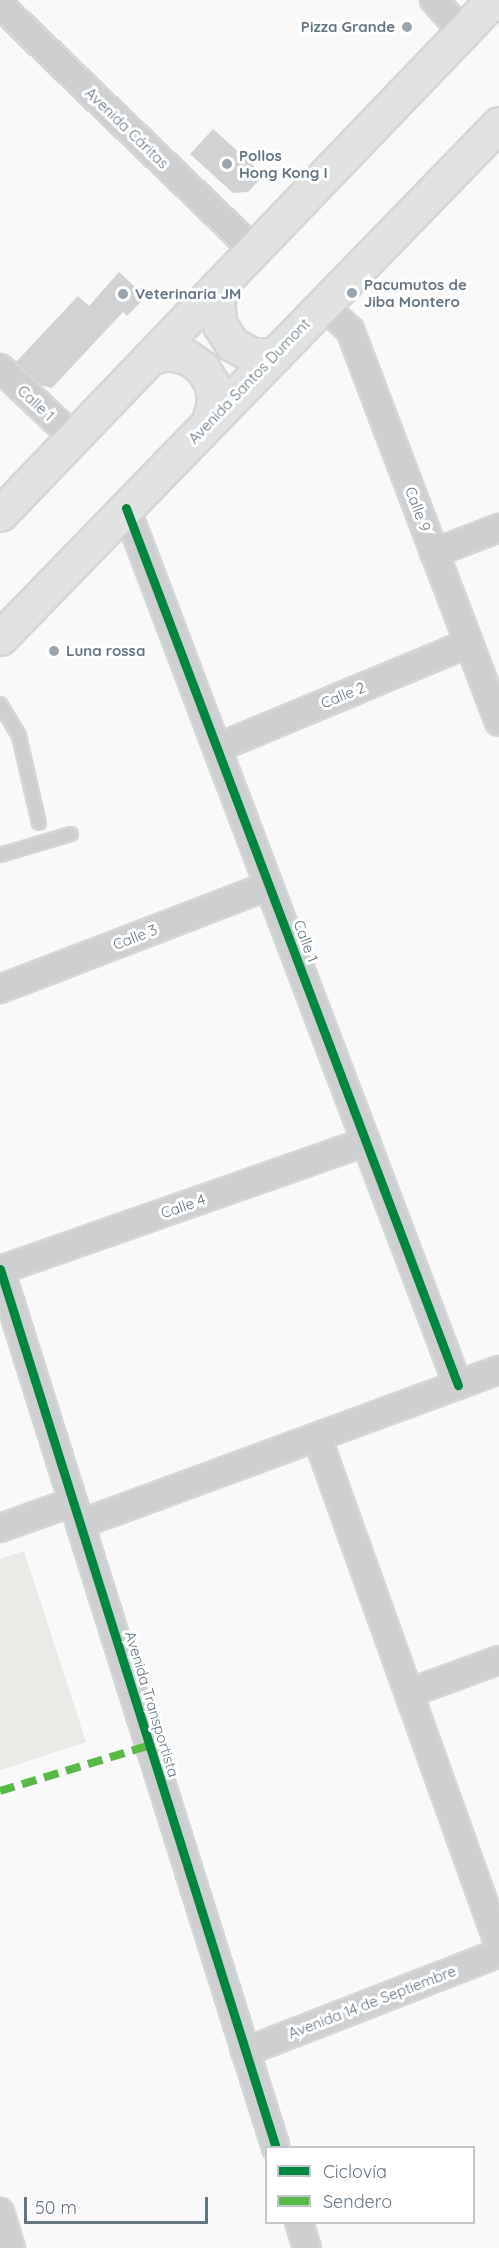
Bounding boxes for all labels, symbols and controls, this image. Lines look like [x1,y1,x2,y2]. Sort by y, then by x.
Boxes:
place label: Pizza Grande [301,18,395,36]
marker: Pizza Grande [400,20,414,34]
street label: Avenida Cáritas [82,84,172,172]
place label: Pollos Hong Kong I [239,146,328,181]
marker: Pollos Hong Kong I [220,157,234,171]
place label: Pacumutos de Jiba Montero [364,275,467,310]
place label: Veterinaria JM [135,285,241,303]
marker: Pacumutos de Jiba Montero [345,286,359,300]
marker: Veterinaria JM [116,287,130,301]
street label: Avenida Santos Dumont [185,315,313,447]
street label: Calle 1 [14,381,58,425]
street label: Calle 9 [401,484,435,534]
place label: Luna rossa [66,642,145,660]
marker: Luna rossa [47,644,61,658]
street label: Calle 2 [318,678,368,712]
street label: Calle 1 [290,917,322,965]
street label: Calle 3 [110,920,160,954]
street label: Calle 4 [158,1190,208,1222]
street label: Avenida Transportista [121,1629,183,1779]
street label: Avenida 14 de Septiembre [286,1962,458,2042]
legend [265,2146,475,2224]
text: Ciclovía [323,2160,387,2183]
scale bar [27,2185,212,2223]
text: Sendero [323,2190,392,2213]
text: 50 m [35,2196,77,2219]

